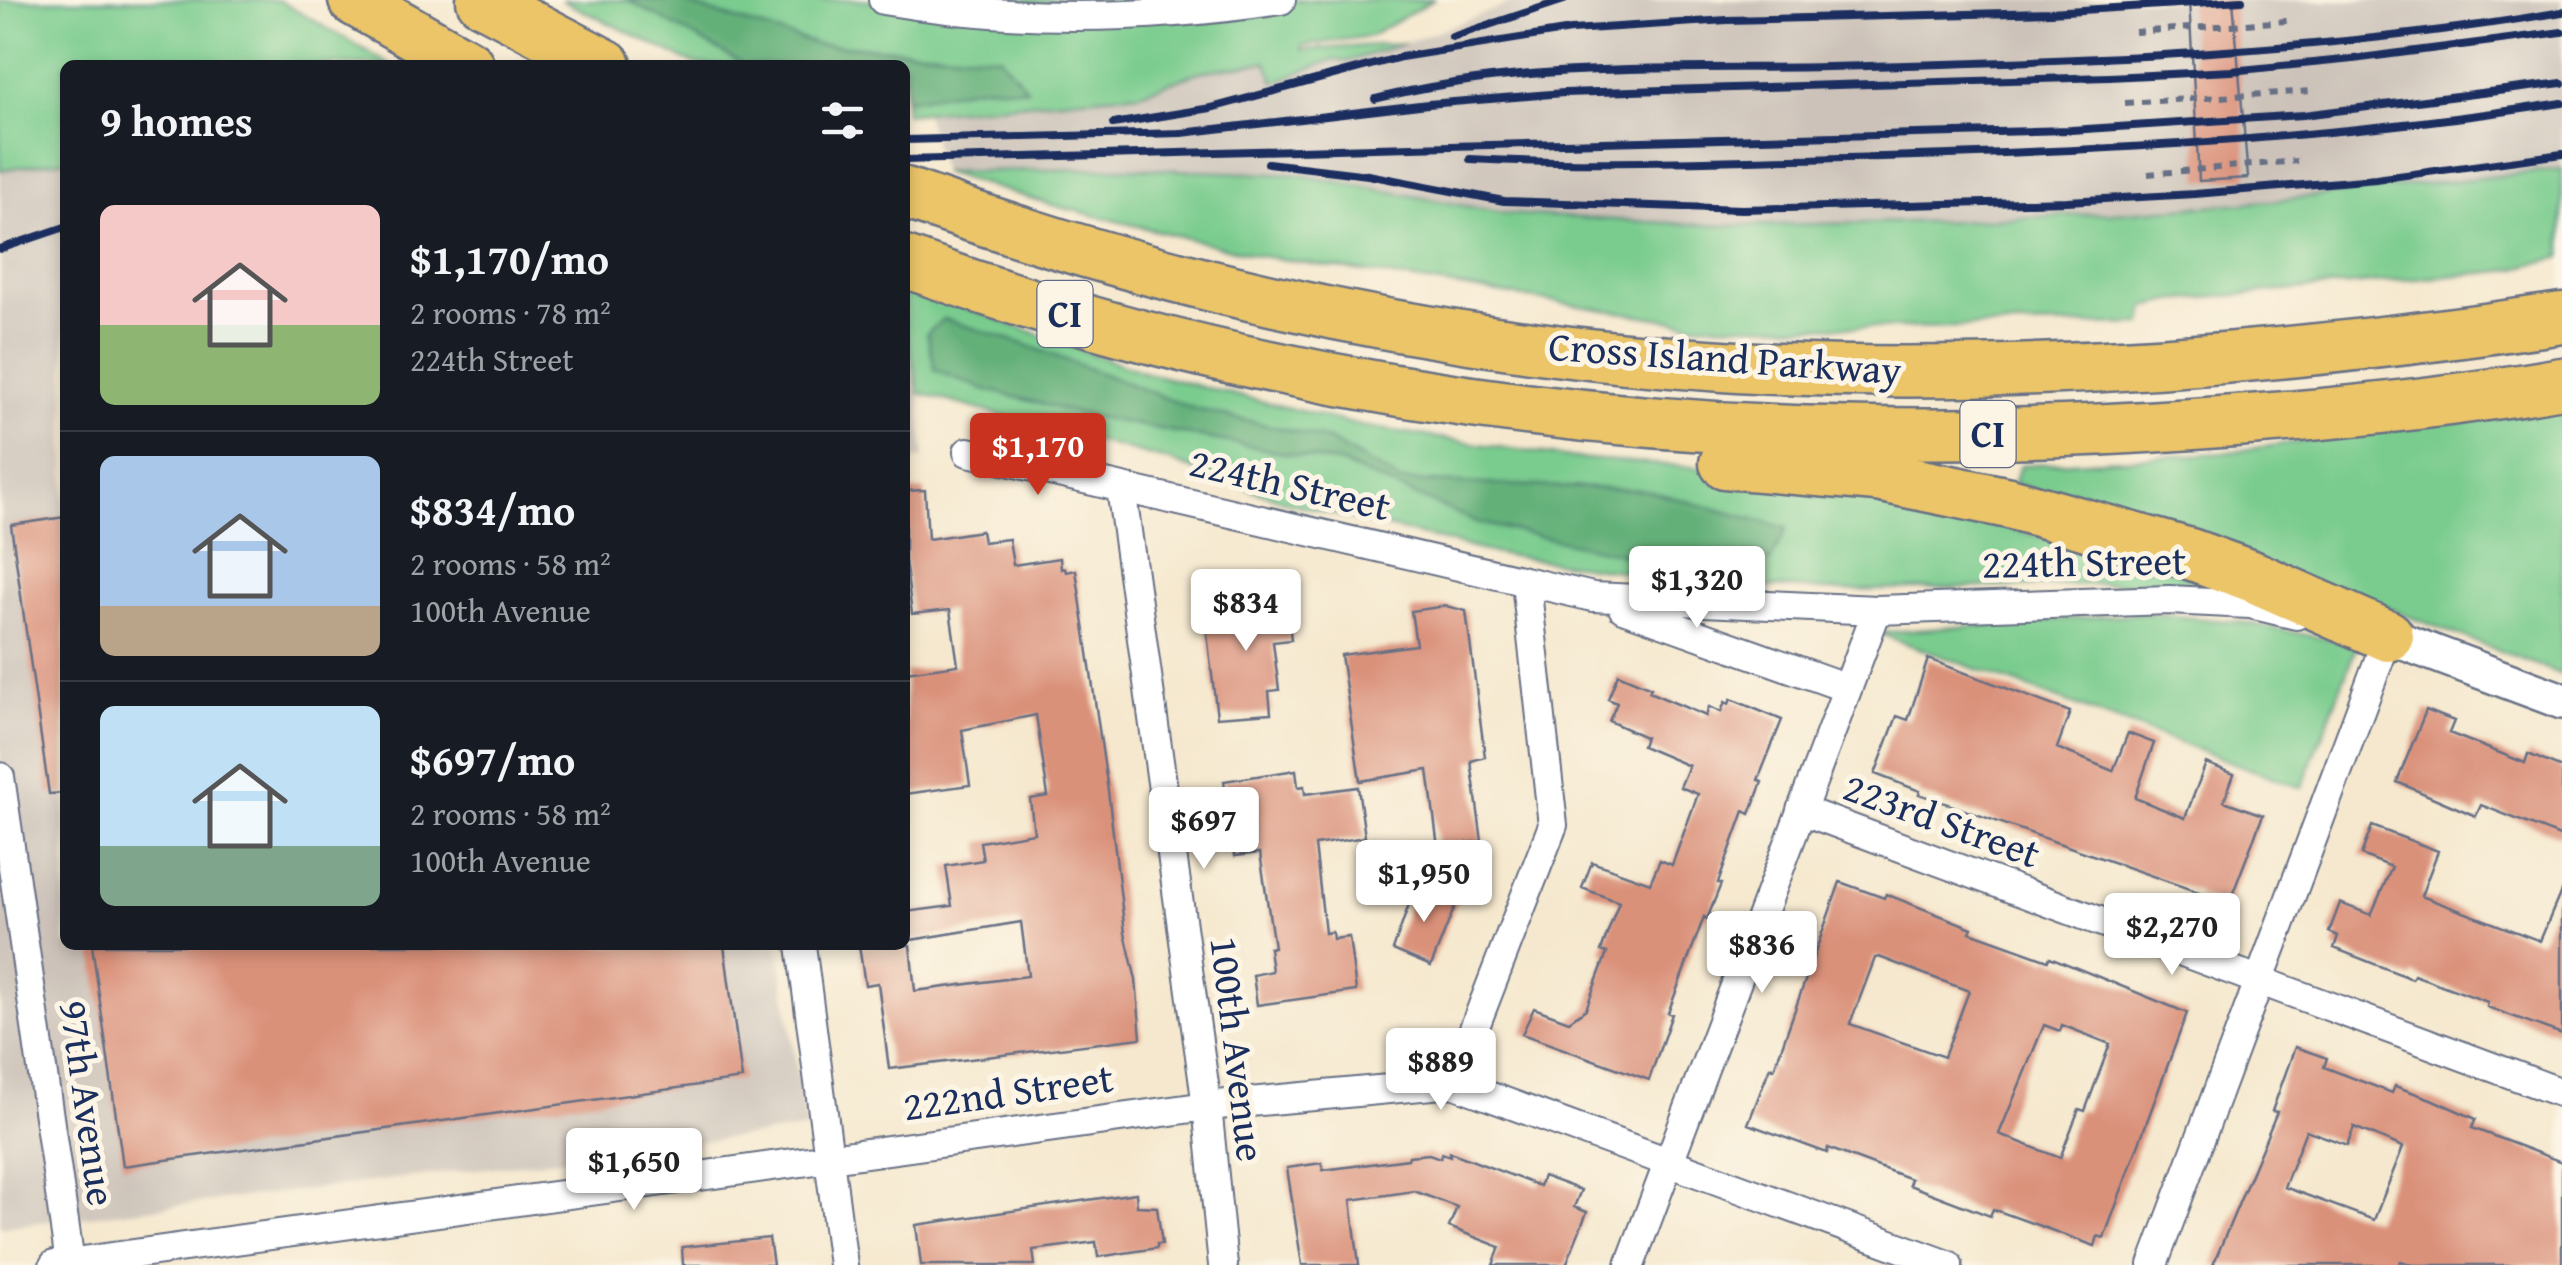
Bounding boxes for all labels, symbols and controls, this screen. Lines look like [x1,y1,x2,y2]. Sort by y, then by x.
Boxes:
text: 9 homes [100,90,253,151]
icon: filters [815,93,870,148]
text: $1,170/mo [410,228,609,289]
icon: home [180,245,300,365]
road number: CI [1038,281,1092,347]
text: 2 rooms · 78 m² [410,289,611,336]
street label: Cross Island Parkway [1547,316,1903,399]
text: 224th Street [410,336,573,383]
road number: CI [1960,401,2016,467]
pin: $1,170 [957,413,1119,498]
text: $1,170 [992,422,1084,469]
street label: 224th Street [1184,432,1396,535]
text: $834/mo [410,479,575,540]
icon: home [180,496,300,616]
street label: 224th Street [1981,530,2187,593]
text: 2 rooms · 58 m² [410,540,611,587]
pin: $1,320 [1616,546,1778,631]
text: $1,320 [1651,555,1743,602]
pin: $834 [1187,569,1305,654]
text: $834 [1213,578,1279,625]
text: 100th Avenue [410,587,591,634]
text: $697/mo [410,729,575,790]
icon: home [180,746,300,866]
street label: 223rd Street [1836,757,2049,882]
pin: $697 [1145,787,1263,872]
text: 2 rooms · 58 m² [410,790,611,837]
text: $697 [1171,796,1237,843]
text: 100th Avenue [410,837,591,884]
pin: $1,950 [1343,840,1505,925]
text: $1,950 [1378,849,1470,896]
pin: $2,270 [2091,893,2253,978]
text: $2,270 [2126,902,2218,949]
pin: $836 [1703,911,1821,996]
text: $836 [1729,920,1795,967]
street label: 100th Avenue [1195,933,1282,1165]
street label: 97th Avenue [45,996,132,1209]
pin: $889 [1382,1028,1500,1113]
text: $889 [1408,1037,1474,1084]
street label: 222nd Street [899,1048,1117,1135]
pin: $1,650 [553,1128,715,1213]
text: $1,650 [588,1137,680,1184]

